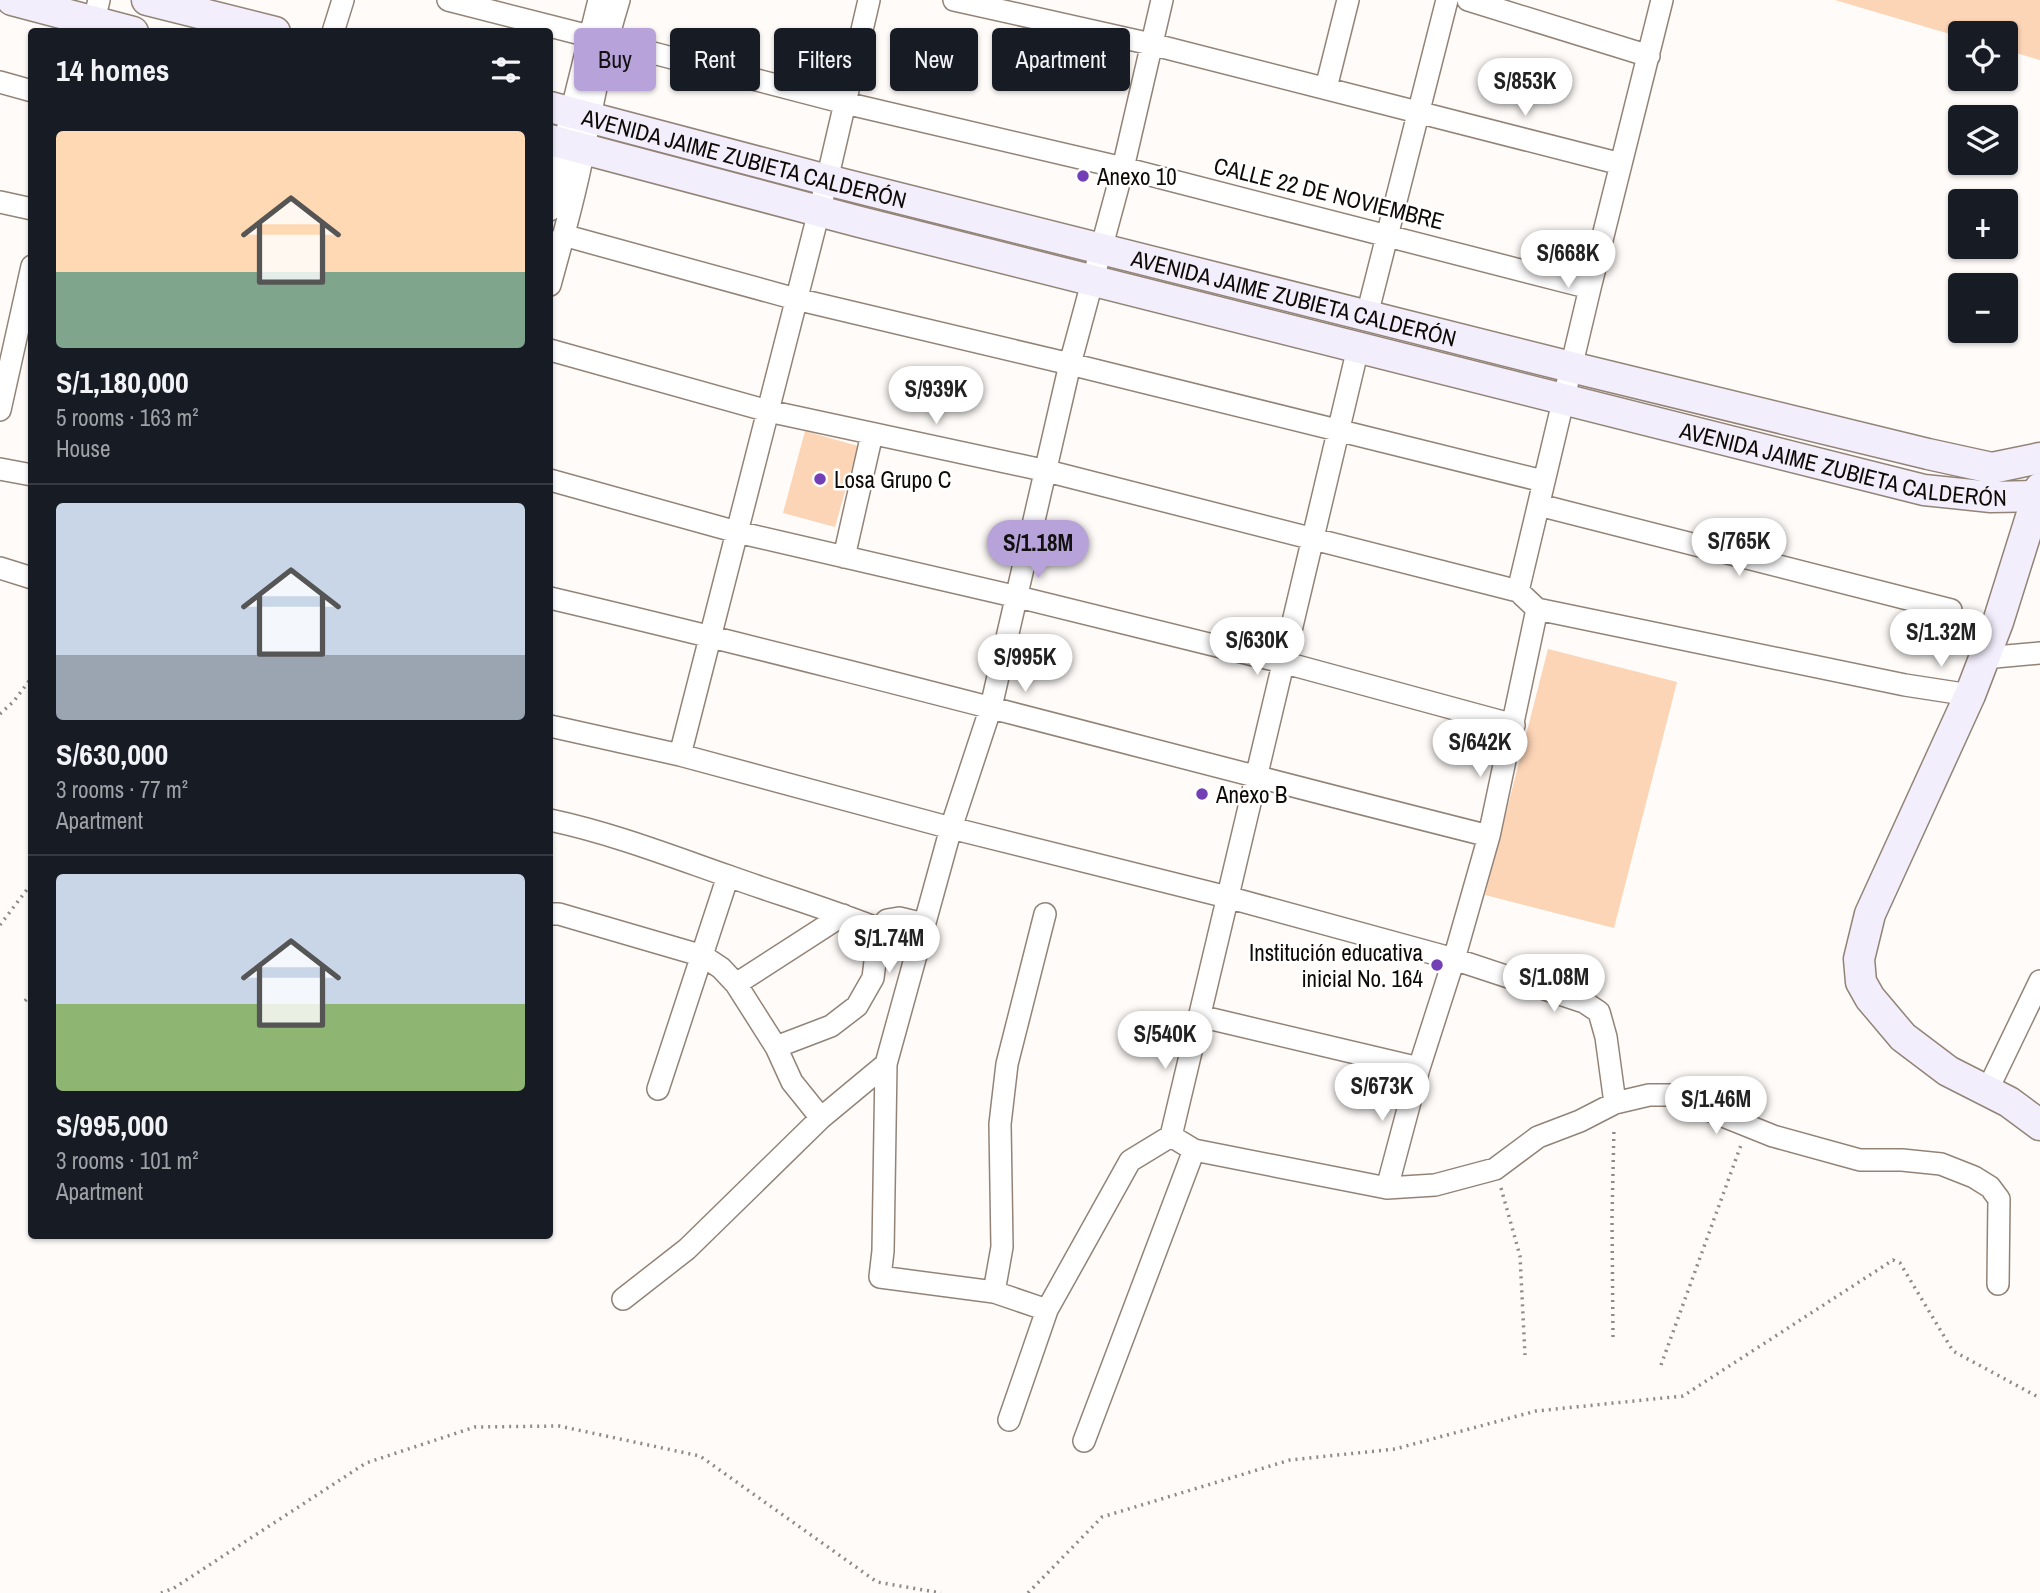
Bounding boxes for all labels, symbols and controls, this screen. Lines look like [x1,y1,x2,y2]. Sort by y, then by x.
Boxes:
map controls [1948,21,2018,343]
button: locate [1948,21,2018,91]
chip: Buy [574,28,656,91]
chip: Rent [670,28,760,91]
chip: Filters [774,28,876,91]
chip: New [890,28,978,91]
chip: Apartment [992,28,1130,91]
text: 14 homes [56,50,170,90]
icon: filters [487,51,525,89]
pin: S/853K [1468,58,1582,118]
text: S/853K [1494,65,1556,96]
street label: AVENIDA JAIME ZUBIETA CALDERÓN [578,100,910,215]
button: layers [1948,105,2018,175]
street label: CALLE 22 DE NOVIEMBRE [1211,149,1447,237]
place label: Anexo 10 [1096,161,1177,192]
marker: Anexo 10 [1075,168,1091,184]
icon: home [228,177,354,303]
button: + [1948,189,2018,259]
pin: S/668K [1511,230,1625,290]
text: S/668K [1537,237,1599,268]
street label: AVENIDA JAIME ZUBIETA CALDERÓN [1127,241,1460,353]
button: − [1948,273,2018,343]
text: S/1,180,000 [56,362,189,402]
pin: S/939K [879,366,993,426]
text: S/939K [905,373,967,404]
text: 5 rooms · 163 m² [56,402,199,433]
street label: AVENIDA JAIME ZUBIETA CALDERÓN [1676,413,2007,513]
text: House [56,433,111,464]
place label: Losa Grupo C [834,464,951,495]
marker: Losa Grupo C [812,471,828,487]
pin: S/765K [1682,518,1796,578]
pin: S/1.18M [973,520,1103,580]
text: S/765K [1708,525,1770,556]
text: S/1.18M [1003,527,1073,558]
icon: home [228,549,354,675]
pin: S/1.32M [1876,610,2006,669]
text: S/1.32M [1906,616,1976,647]
pin: S/630K [1200,618,1314,677]
text: S/630K [1226,624,1288,655]
pin: S/995K [968,634,1082,694]
text: S/995K [994,641,1056,672]
pin: S/642K [1423,720,1537,779]
text: S/642K [1449,726,1511,757]
text: S/630,000 [56,734,168,774]
text: 3 rooms · 77 m² [56,774,188,805]
place label: Anexo B [1215,779,1287,810]
marker: Anexo B [1194,786,1210,802]
text: Apartment [56,805,143,836]
pin: S/1.74M [824,916,954,975]
icon: home [228,920,354,1046]
text: S/1.74M [854,922,924,953]
place label: Institución educativa inicial No. 164 [1249,937,1424,994]
pin: S/1.08M [1489,954,1619,1014]
marker: Institución educativa inicial No. 164 [1429,957,1445,973]
text: S/1.08M [1519,961,1589,992]
pin: S/540K [1108,1012,1222,1071]
text: S/540K [1134,1018,1196,1049]
pin: S/673K [1325,1064,1439,1123]
text: S/673K [1351,1070,1413,1101]
pin: S/1.46M [1651,1076,1781,1136]
text: S/1.46M [1681,1083,1751,1114]
text: S/995,000 [56,1105,168,1145]
text: 3 rooms · 101 m² [56,1145,199,1176]
text: Apartment [56,1176,143,1207]

